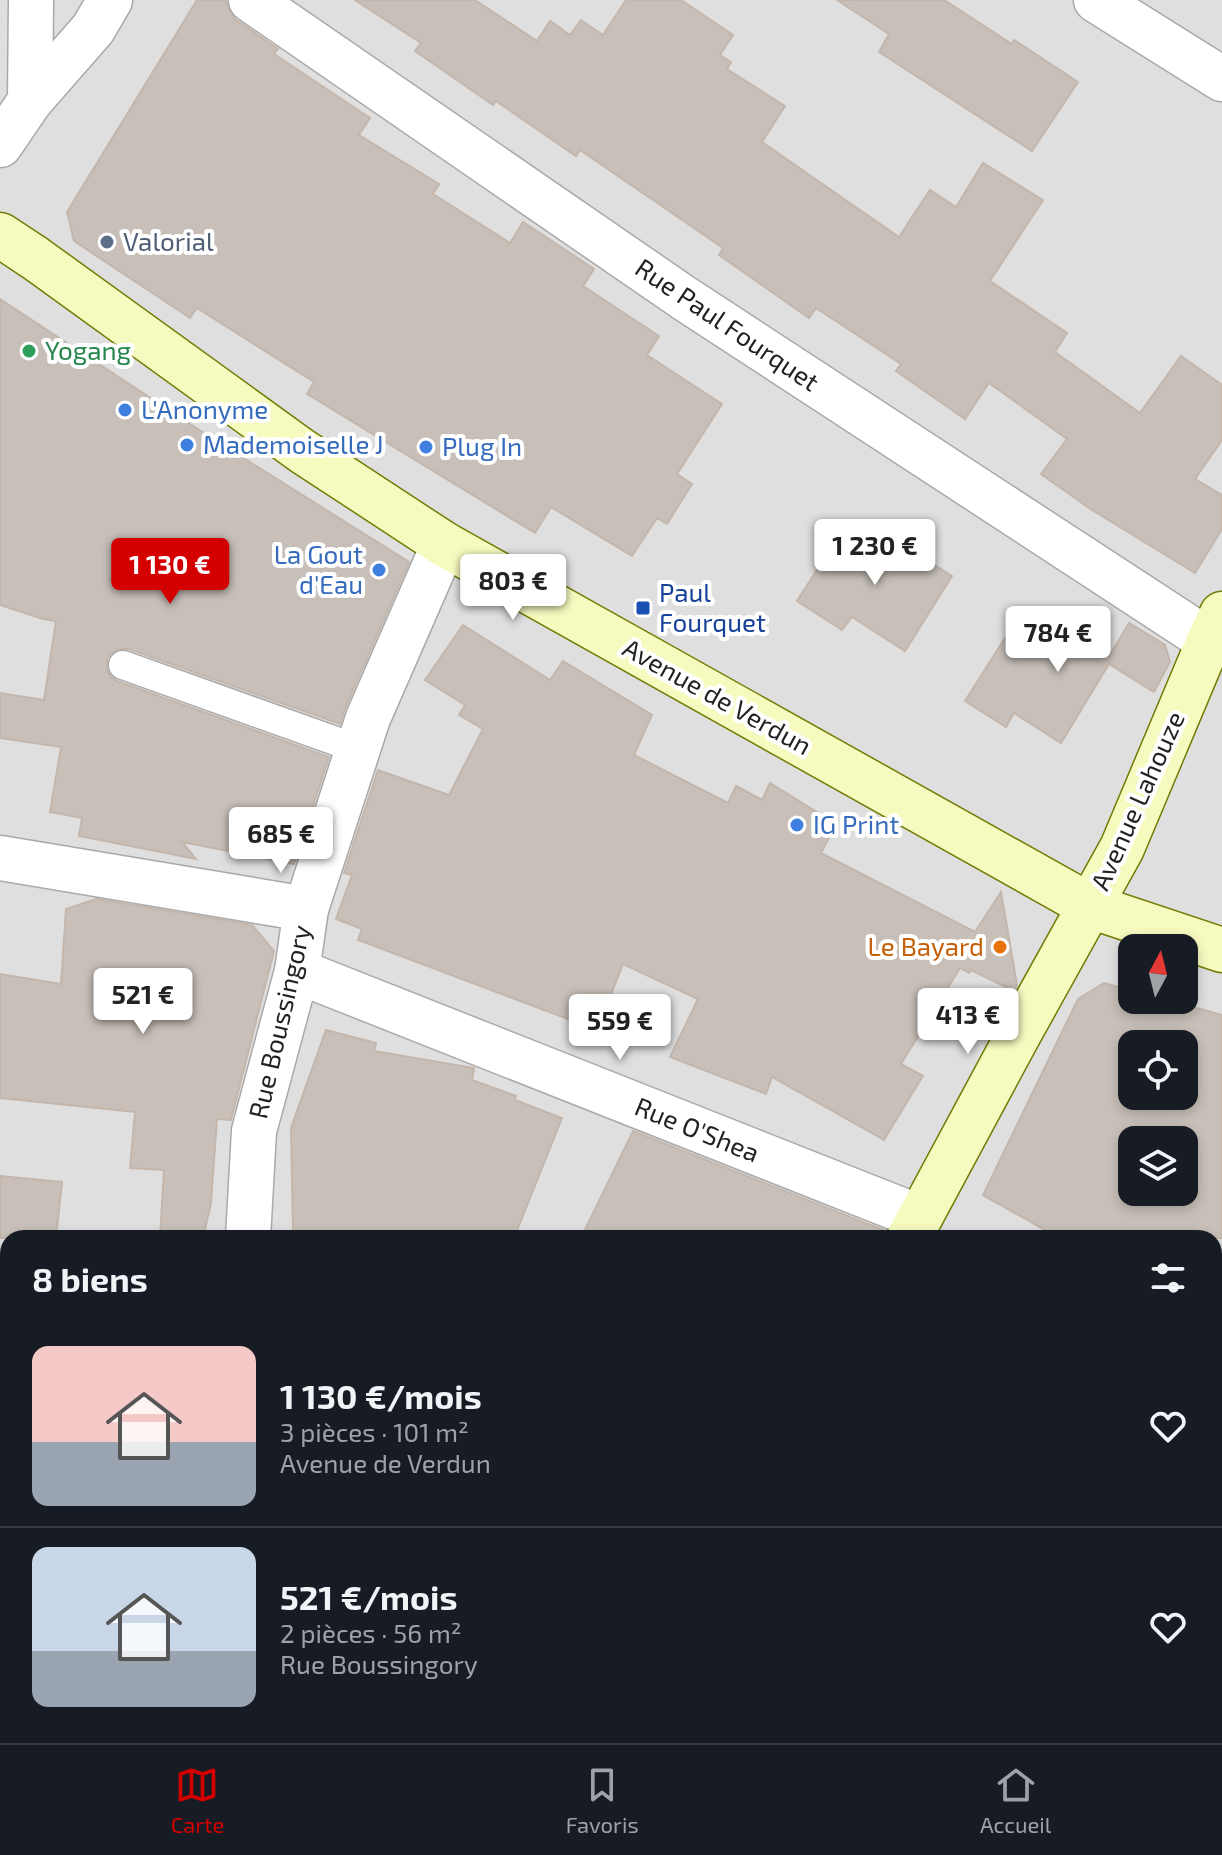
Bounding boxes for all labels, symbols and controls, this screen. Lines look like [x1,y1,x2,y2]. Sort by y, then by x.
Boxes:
place label: Valorial [123,225,214,256]
marker: Valorial [98,233,116,251]
street label: Rue Paul Fourquet [630,251,826,397]
place label: Yogang [45,334,131,365]
marker: Yogang [20,342,38,360]
place label: L'Anonyme [141,393,268,424]
marker: L'Anonyme [116,401,134,419]
place label: Mademoiselle J [203,428,384,459]
place label: Plug In [442,430,522,461]
marker: Mademoiselle J [178,436,196,454]
marker: Plug In [417,438,435,456]
pin: 1 230 € [801,519,949,587]
text: 1 230 € [832,529,918,560]
pin: 1 130 € [96,538,244,606]
place label: La Gout d'Eau [274,538,363,599]
text: 1 130 € [129,548,211,579]
pin: 803 € [457,554,569,622]
marker: La Gout d'Eau [370,561,388,579]
text: 803 € [478,564,548,595]
place label: Paul Fourquet [659,576,766,637]
marker: Paul Fourquet [634,599,652,617]
pin: 784 € [1002,606,1114,674]
text: 784 € [1024,616,1092,647]
street label: Avenue de Verdun [618,631,817,760]
street label: Avenue Lahouze [1083,706,1190,895]
pin: 685 € [225,807,337,875]
place label: IG Print [813,808,899,839]
marker: IG Print [788,816,806,834]
text: 685 € [247,817,315,848]
street label: Rue Boussingory [241,922,316,1121]
place label: Le Bayard [868,930,984,961]
north arrow [1118,934,1198,1014]
map controls [1118,934,1198,1206]
marker: Le Bayard [991,938,1009,956]
pin: 521 € [87,968,199,1036]
text: 521 € [112,978,175,1009]
pin: 413 € [912,988,1024,1056]
pin: 559 € [564,994,676,1062]
text: 413 € [936,998,1000,1029]
text: 559 € [587,1004,653,1035]
button: locate [1118,1030,1198,1110]
street label: Rue O'Shea [631,1090,764,1168]
button: layers [1118,1126,1198,1206]
icon: filters [1146,1256,1190,1300]
text: 8 biens [32,1258,148,1299]
text: 1 130 €/mois [280,1375,482,1416]
icon: home [96,1378,192,1474]
icon: heart [1146,1404,1190,1448]
text: 3 pièces · 101 m² [280,1416,469,1447]
text: Avenue de Verdun [280,1447,491,1478]
text: 521 €/mois [280,1576,458,1617]
icon: home [96,1579,192,1675]
icon: heart [1146,1605,1190,1649]
text: 2 pièces · 56 m² [280,1617,461,1648]
text: Rue Boussingory [280,1648,478,1679]
tab: Carte [171,1763,224,1837]
tab: Favoris [566,1763,639,1837]
tab: Accueil [980,1763,1051,1837]

